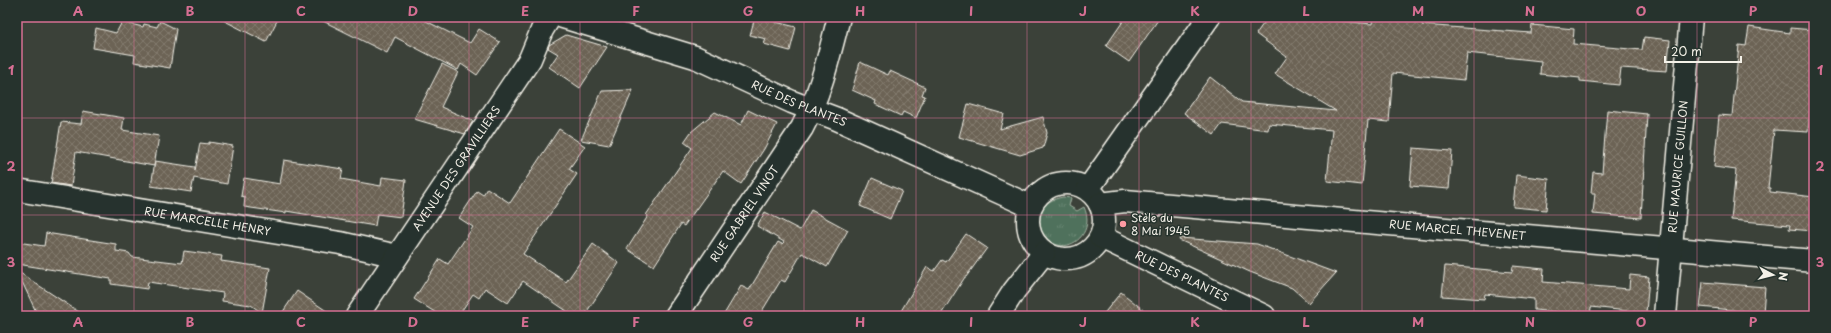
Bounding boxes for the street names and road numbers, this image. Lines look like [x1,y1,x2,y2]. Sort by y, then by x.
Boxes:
street label: RUE DES PLANTES [749,75,850,130]
street label: RUE MAURICE GUILLON [1663,100,1692,234]
street label: AVENUE DES GRAVILLIERS [408,102,504,234]
street label: RUE GABRIEL VINOT [705,161,783,265]
street label: RUE MARCELLE HENRY [143,202,272,240]
street label: RUE MARCEL THEVENET [1389,215,1527,244]
street label: RUE DES PLANTES [1133,246,1232,306]

